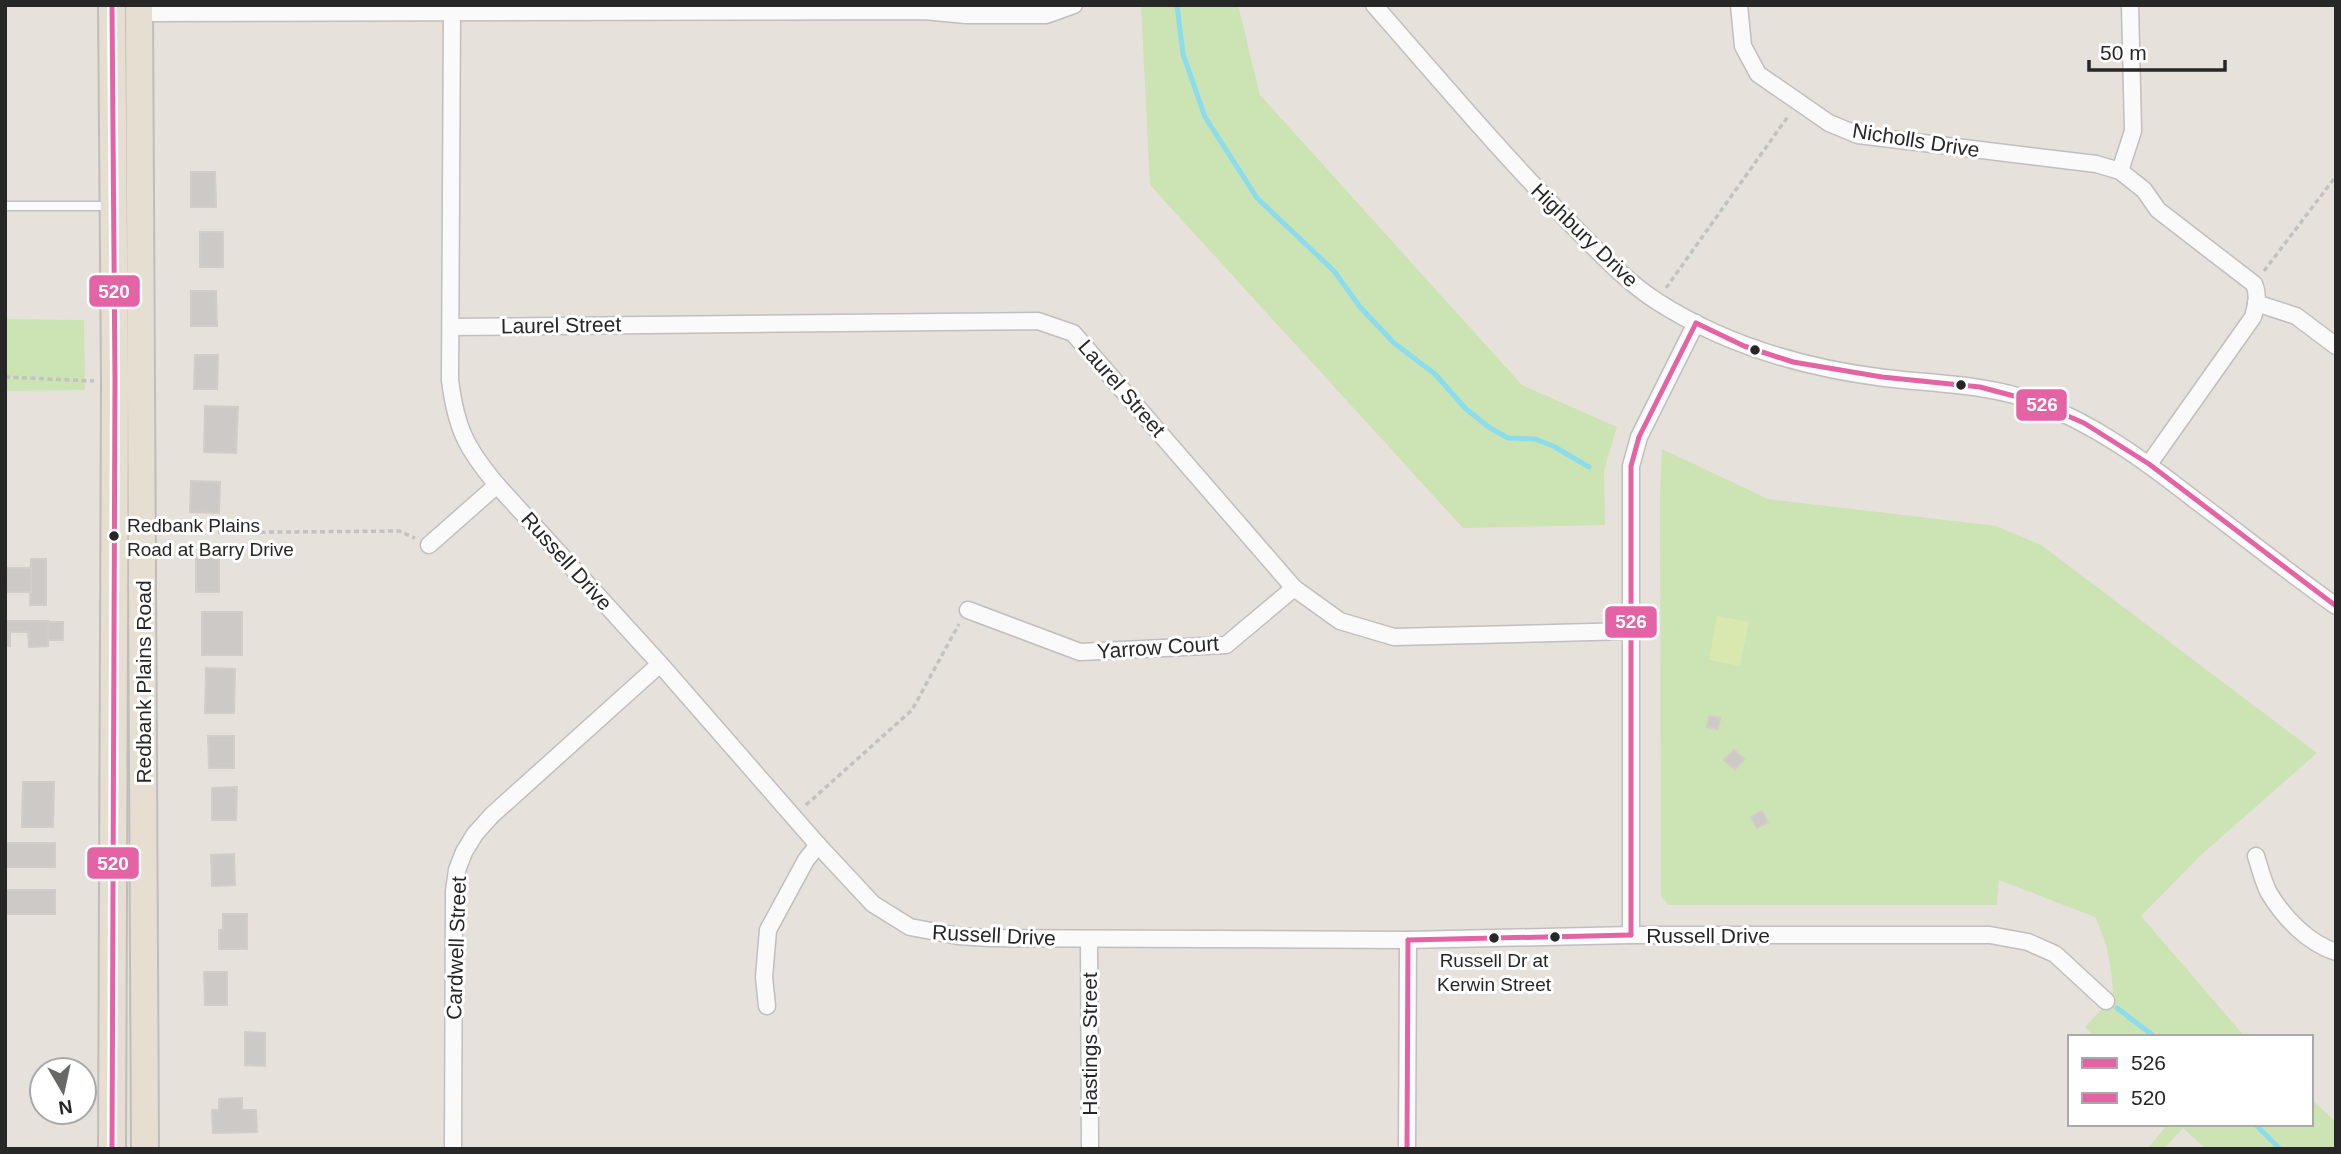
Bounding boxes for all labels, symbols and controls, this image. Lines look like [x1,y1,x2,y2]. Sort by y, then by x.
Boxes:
scale bar [2089,28,2226,72]
text: 50 m [2100,41,2147,64]
street label: Nicholls Drive [1851,119,1981,161]
street label: Highbury Drive [1527,178,1643,292]
line badge: 520 [88,274,141,308]
text: 520 [98,281,130,302]
street label: Laurel Street [501,312,621,338]
street label: Laurel Street [1074,335,1170,441]
unlabelled marker [1748,343,1762,357]
unlabelled marker [1954,378,1968,392]
line badge: 526 [2015,388,2068,422]
text: 526 [2026,394,2058,415]
street label: Russell Drive [517,507,617,615]
place label: Redbank Plains Road at Barry Drive [127,515,294,560]
marker: Redbank Plains Road at Barry Drive [107,529,121,543]
street label: Redbank Plains Road [132,580,155,784]
line badge: 526 [1604,605,1658,639]
text: 526 [1615,611,1647,632]
street label: Yarrow Court [1096,631,1220,663]
line badge: 520 [86,846,140,880]
text: 520 [97,853,129,874]
street label: Cardwell Street [442,876,470,1020]
street label: Russell Drive [932,920,1056,950]
street label: Russell Drive [1646,924,1770,947]
unlabelled marker [1548,930,1562,944]
marker: Russell Dr at Kerwin Street [1487,931,1501,945]
place label: Russell Dr at Kerwin Street [1437,950,1552,995]
street label: Hastings Street [1078,972,1101,1116]
legend [2068,1035,2313,1126]
text: 526 [2131,1051,2166,1074]
north arrow [28,1056,98,1126]
text: 520 [2131,1086,2166,1109]
text: N [57,1096,74,1119]

